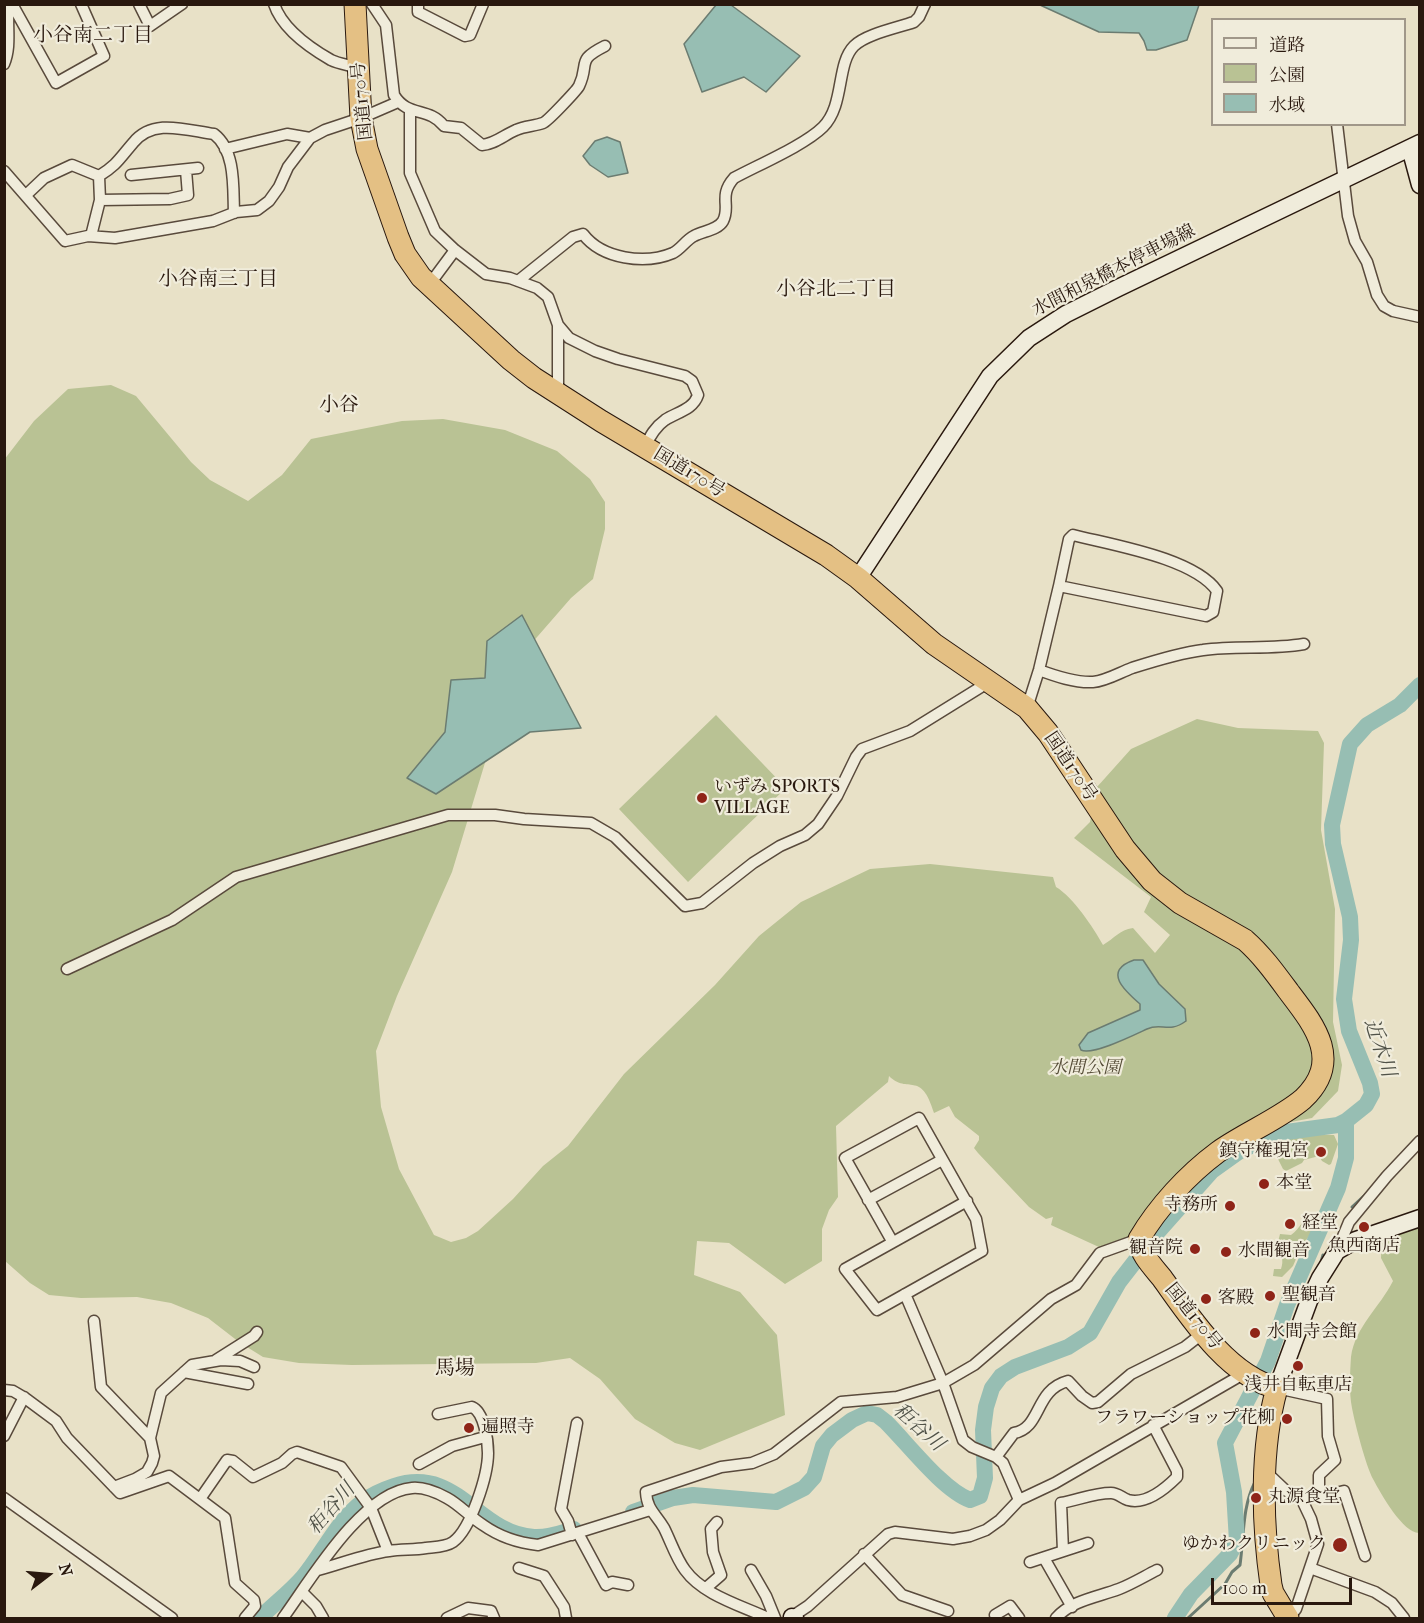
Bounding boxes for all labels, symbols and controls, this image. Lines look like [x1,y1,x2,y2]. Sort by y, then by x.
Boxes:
legend [1211,18,1406,126]
district label: 小谷南二丁目 [33,24,153,48]
text: 道路 [1269,35,1305,56]
street label: 国道170号 [348,61,378,141]
text: 公園 [1269,65,1305,86]
text: 水域 [1269,95,1305,116]
street label: 水間和泉橋本停車場線 [1029,221,1199,321]
district label: 小谷南三丁目 [158,268,278,292]
district label: 小谷北二丁目 [776,278,896,302]
district label: 小谷 [319,394,359,418]
street label: 国道170号 [650,443,728,503]
street label: 国道170号 [1039,728,1101,806]
place label: いずみ SPORTS VILLAGE [714,777,840,820]
marker: いずみ SPORTS VILLAGE [695,791,709,805]
water label: 近木川 [1358,1016,1400,1080]
park label: 水間公園 [1049,1058,1121,1080]
place label: 鎮守権現宮 [1219,1141,1309,1163]
marker: 鎮守権現宮 [1314,1145,1328,1159]
place label: 本堂 [1276,1173,1312,1195]
marker: 本堂 [1257,1177,1271,1191]
place label: 寺務所 [1164,1195,1218,1217]
marker: 寺務所 [1223,1199,1237,1213]
place label: 経堂 [1302,1213,1338,1235]
marker: 経堂 [1283,1217,1297,1231]
marker: 魚西商店 [1357,1220,1371,1234]
place label: 魚西商店 [1328,1236,1400,1258]
place label: 観音院 [1129,1238,1183,1260]
place label: 水間観音 [1238,1241,1310,1263]
marker: 観音院 [1188,1242,1202,1256]
marker: 水間観音 [1219,1245,1233,1259]
street label: 国道170号 [1160,1280,1226,1354]
place label: 聖観音 [1282,1285,1336,1307]
place label: 客殿 [1218,1288,1254,1310]
marker: 聖観音 [1263,1289,1277,1303]
marker: 客殿 [1199,1292,1213,1306]
place label: 水間寺会館 [1267,1322,1357,1344]
marker: 水間寺会館 [1248,1326,1262,1340]
district label: 馬場 [435,1357,475,1381]
marker: 浅井自転車店 [1291,1359,1305,1373]
place label: 浅井自転車店 [1244,1375,1352,1397]
water label: 秬谷川 [888,1399,948,1457]
place label: フラワーショップ花柳 [1095,1408,1275,1430]
marker: フラワーショップ花柳 [1280,1412,1294,1426]
place label: 遍照寺 [481,1417,535,1439]
marker: 遍照寺 [462,1421,476,1435]
water label: 秬谷川 [303,1478,361,1540]
place label: 丸源食堂 [1268,1487,1340,1509]
marker: 丸源食堂 [1249,1491,1263,1505]
place label: ゆかわクリニック [1182,1534,1326,1556]
marker: ゆかわクリニック [1331,1536,1349,1554]
north arrow [18,1545,78,1605]
text: N [55,1561,77,1578]
scale bar [1214,1566,1355,1604]
text: 100 m [1222,1578,1267,1599]

